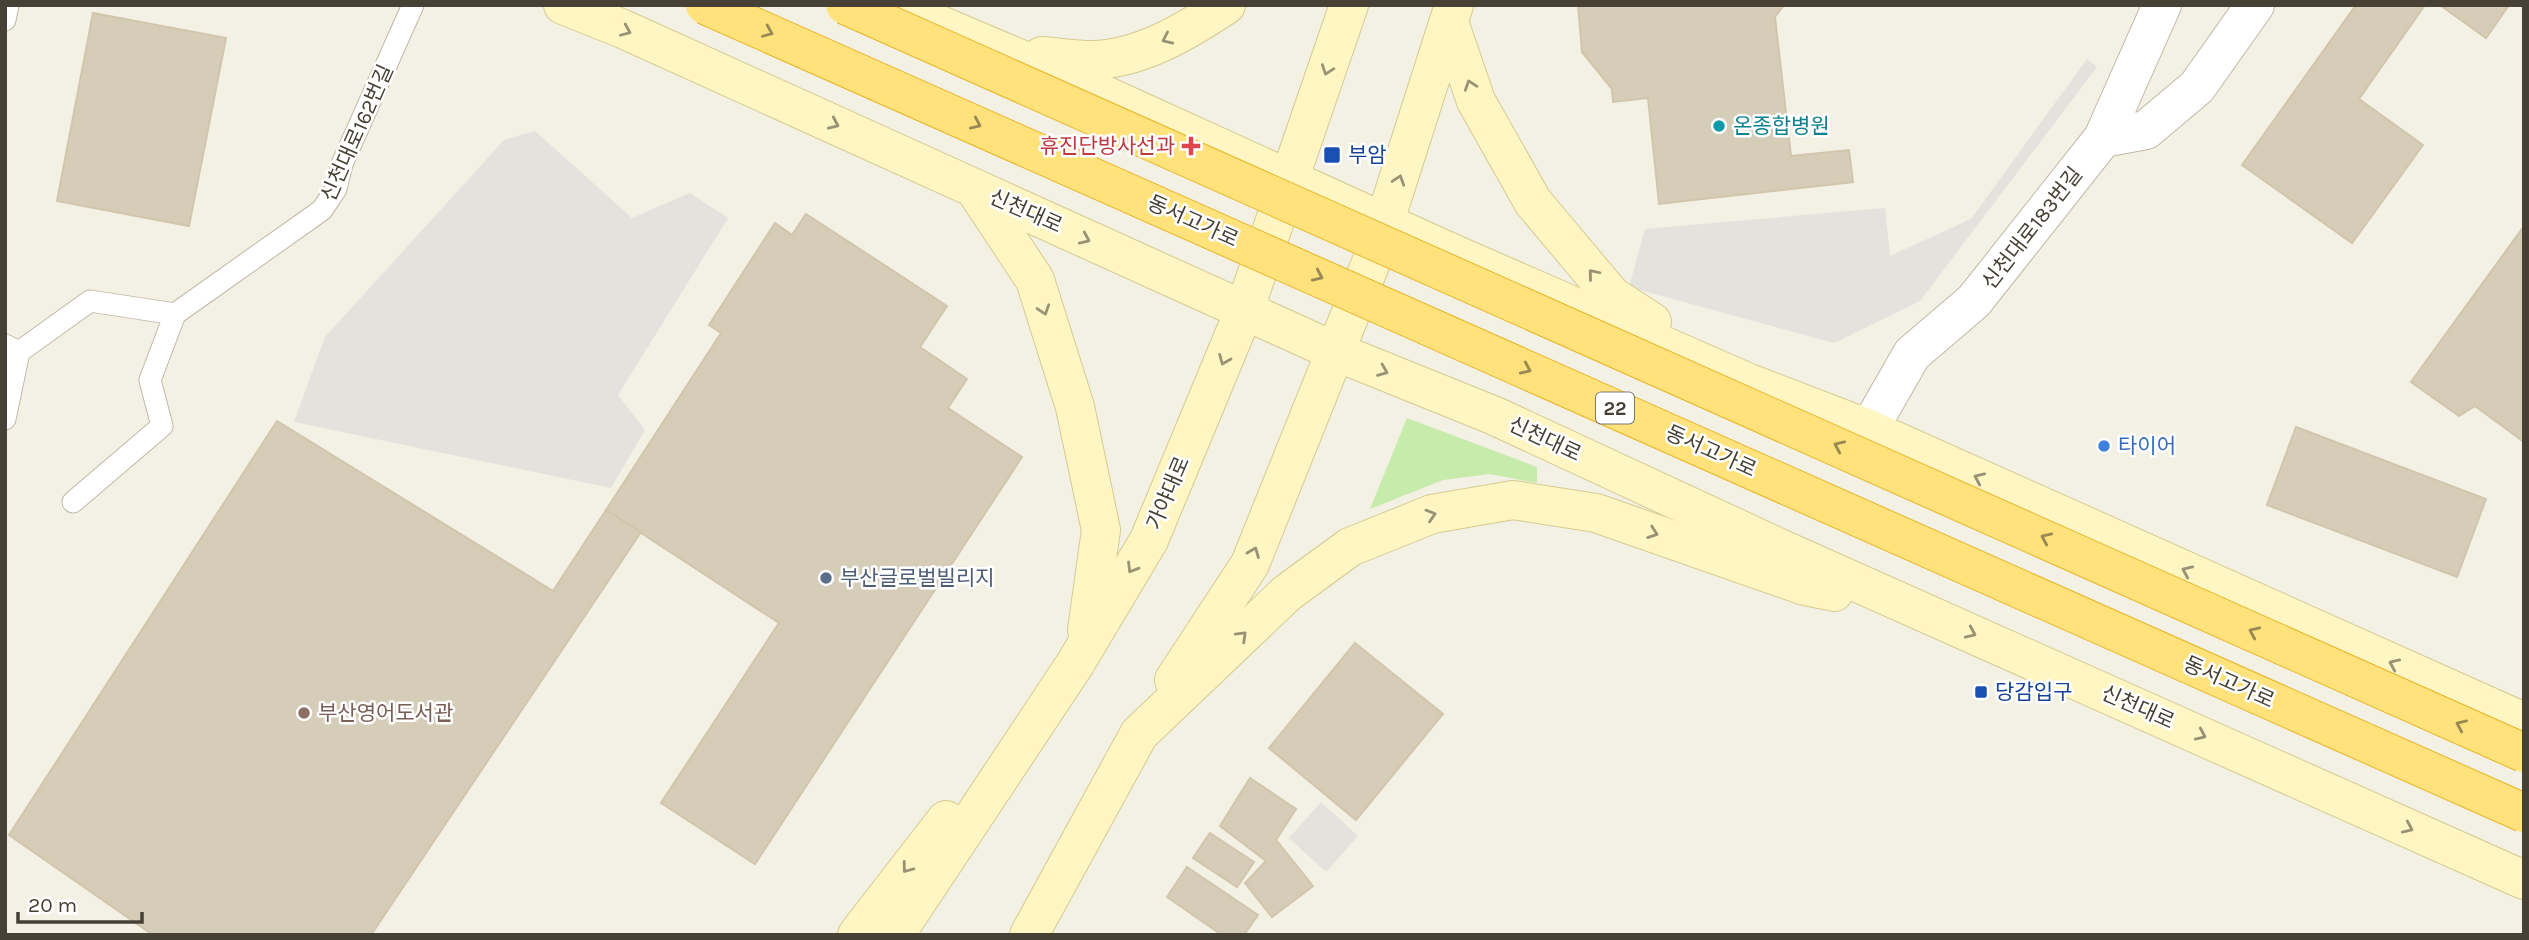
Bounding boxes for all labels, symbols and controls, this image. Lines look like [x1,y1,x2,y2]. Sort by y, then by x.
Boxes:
one-way arrow [619,23,632,37]
one-way arrow [760,24,773,38]
one-way arrow [1162,31,1174,45]
street label: 신천대로162번길 [316,61,398,205]
one-way arrow [1321,63,1335,75]
one-way arrow [1464,79,1478,91]
place label: 온종합병원 [1733,114,1830,138]
one-way arrow [826,116,839,130]
one-way arrow [968,116,981,130]
marker: 온종합병원 [1711,118,1727,134]
place label: 휴진단방사선과 [1040,134,1175,158]
marker: 휴진단방사선과 [1181,136,1201,156]
place label: 부암 [1348,143,1387,167]
marker: 부암 [1322,145,1342,165]
street label: 신천대로183번길 [1977,162,2087,294]
one-way arrow [1391,175,1405,187]
street label: 신천대로 [986,184,1066,238]
street label: 동서고가로 [1144,190,1242,252]
one-way arrow [1078,230,1091,244]
one-way arrow [1311,268,1323,282]
one-way arrow [1589,270,1602,282]
one-way arrow [1036,304,1051,316]
one-way arrow [1218,352,1232,365]
one-way arrow [1519,361,1531,375]
one-way arrow [1375,363,1388,377]
road number: 22 [1596,392,1634,424]
street label: 신천대로 [1505,412,1585,466]
street label: 동서고가로 [1662,420,1760,482]
place label: 타이어 [2118,434,2176,458]
marker: 타이어 [2096,438,2112,454]
one-way arrow [1833,440,1846,454]
street label: 가야대로 [1142,453,1194,533]
one-way arrow [1974,472,1986,486]
one-way arrow [1425,509,1437,524]
one-way arrow [1646,525,1658,539]
one-way arrow [2041,532,2054,546]
one-way arrow [1246,547,1260,559]
one-way arrow [1128,560,1141,573]
one-way arrow [2181,565,2194,579]
place label: 부산글로벌빌리지 [840,566,995,590]
marker: 부산글로벌빌리지 [818,570,834,586]
one-way arrow [1963,625,1976,639]
one-way arrow [2249,626,2261,640]
one-way arrow [1234,631,1247,644]
street label: 동서고가로 [2180,651,2278,713]
one-way arrow [2389,658,2401,672]
place label: 당감입구 [1995,680,2072,704]
street label: 신천대로 [2098,680,2178,734]
marker: 당감입구 [1973,684,1989,700]
place label: 부산영어도서관 [318,701,453,725]
marker: 부산영어도서관 [296,705,312,721]
one-way arrow [2456,719,2469,733]
one-way arrow [2194,727,2206,741]
one-way arrow [2401,820,2414,834]
one-way arrow [903,860,915,873]
scale bar [18,880,142,924]
text: 20 m [28,893,77,917]

